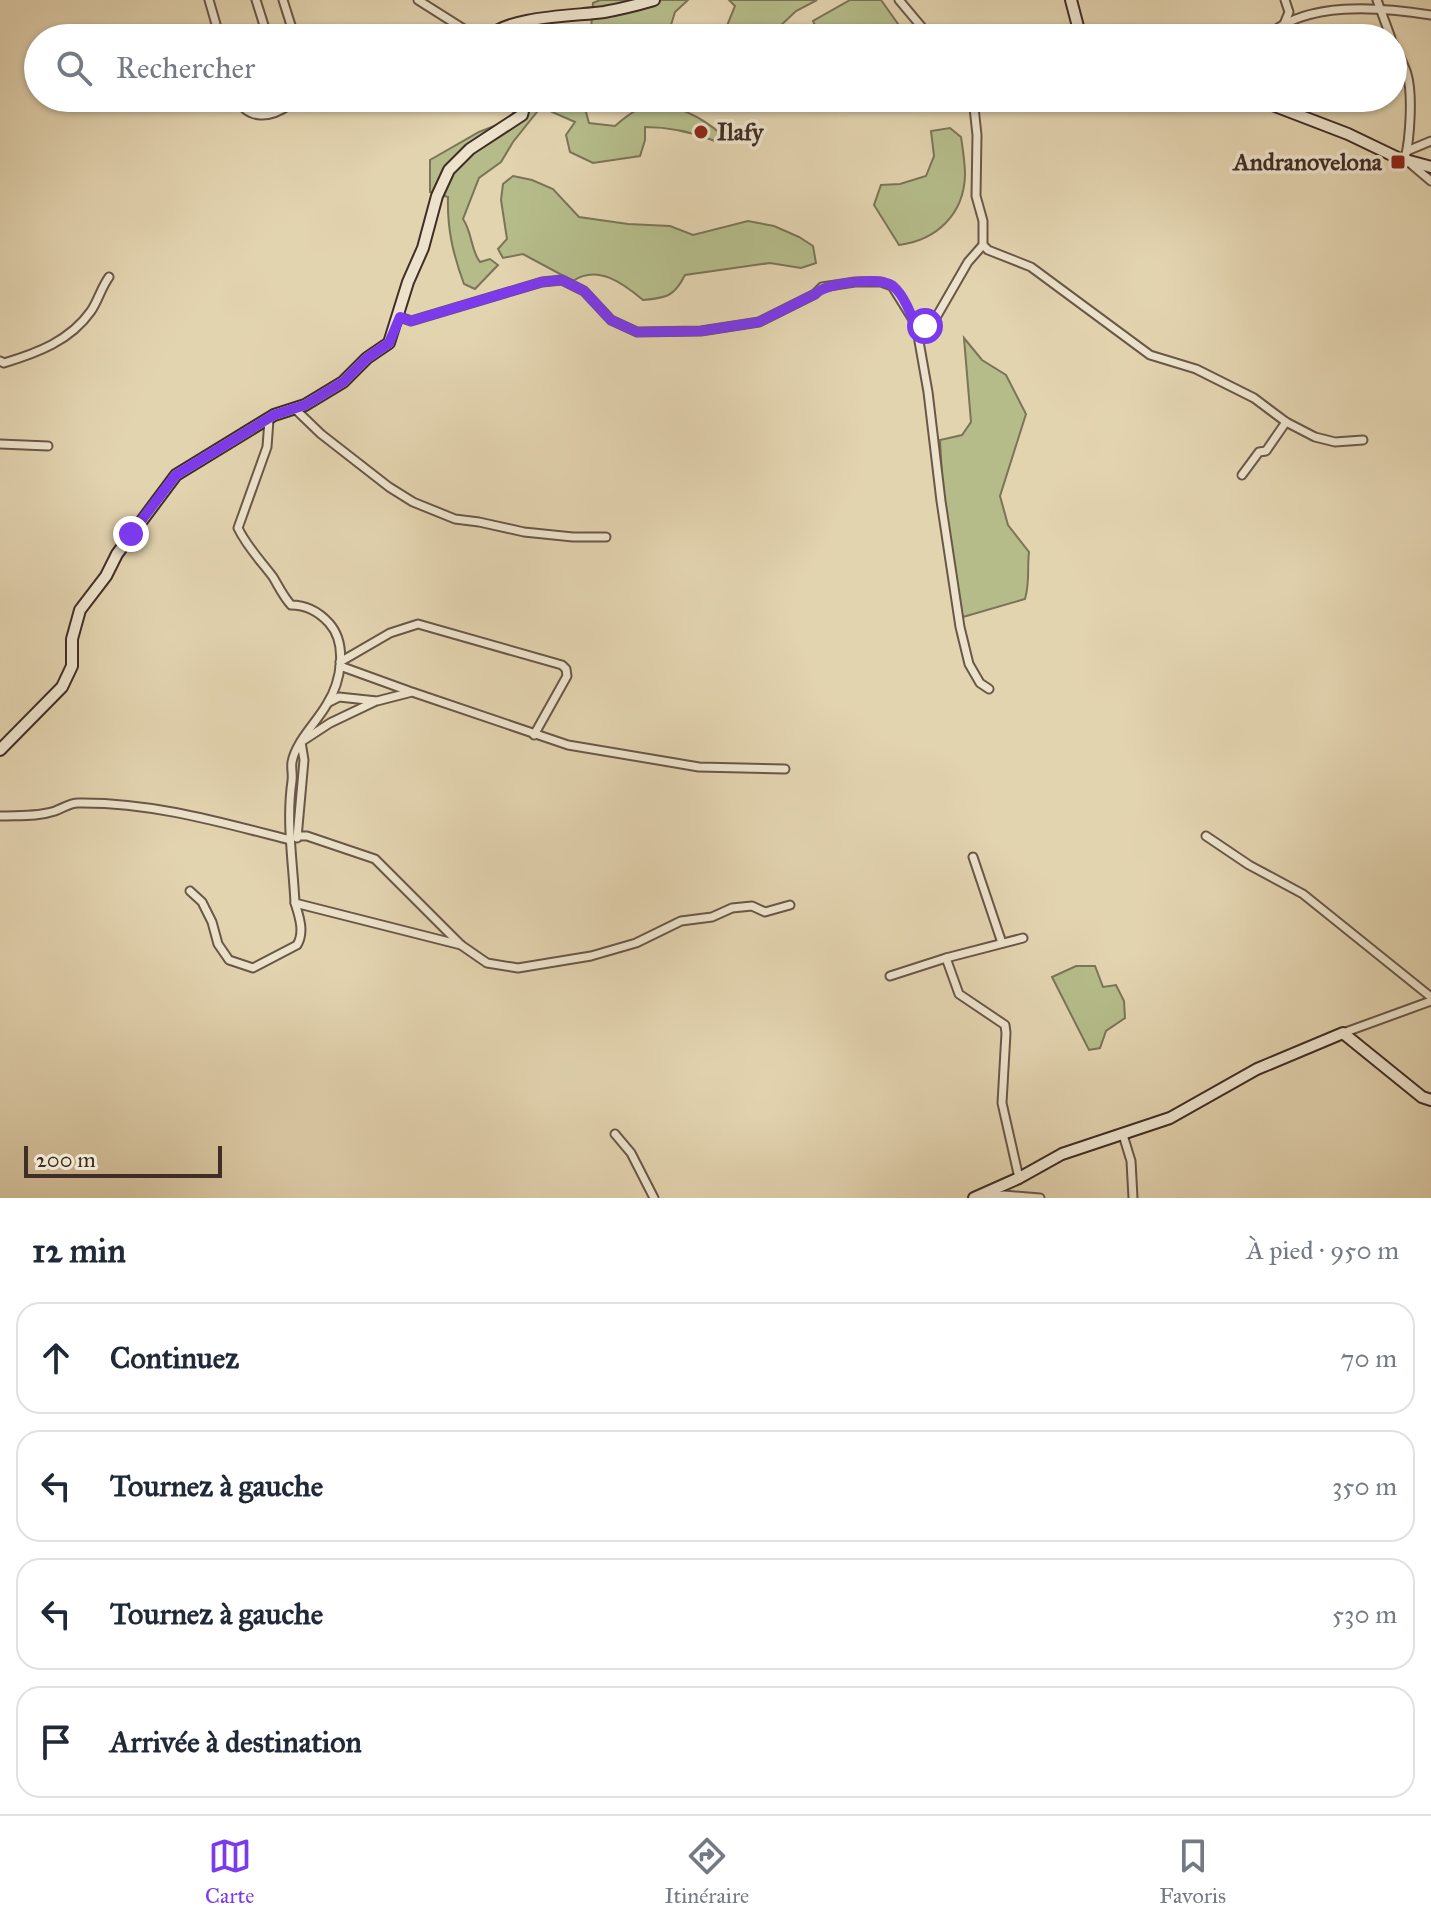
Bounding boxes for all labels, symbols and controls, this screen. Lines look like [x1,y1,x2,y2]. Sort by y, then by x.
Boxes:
search box [24,24,1407,112]
icon: search [52,46,96,90]
text: Rechercher [116,50,255,86]
place label: Ilafy [717,117,765,147]
marker: Ilafy [692,123,710,141]
place label: Andranovelona [1232,147,1383,177]
marker: Andranovelona [1389,153,1407,171]
route start [907,308,943,344]
route end [113,516,149,552]
scale bar [24,1142,222,1178]
text: 200 m [36,1146,96,1173]
text: 12 min [32,1230,126,1271]
text: À pied · 950 m [1246,1234,1399,1266]
icon: ahead [34,1336,78,1380]
text: Continuez [110,1340,239,1376]
text: 70 m [1341,1342,1397,1374]
icon: left [34,1464,78,1508]
text: Tournez à gauche [110,1468,323,1504]
text: 350 m [1332,1470,1397,1502]
icon: left [34,1592,78,1636]
text: Tournez à gauche [110,1596,323,1632]
text: 530 m [1332,1598,1397,1630]
icon: arrive [34,1720,78,1764]
text: Arrivée à destination [110,1724,362,1760]
tab: Carte [205,1834,254,1909]
tab: Itinéraire [664,1834,749,1909]
tab: Favoris [1159,1834,1226,1909]

